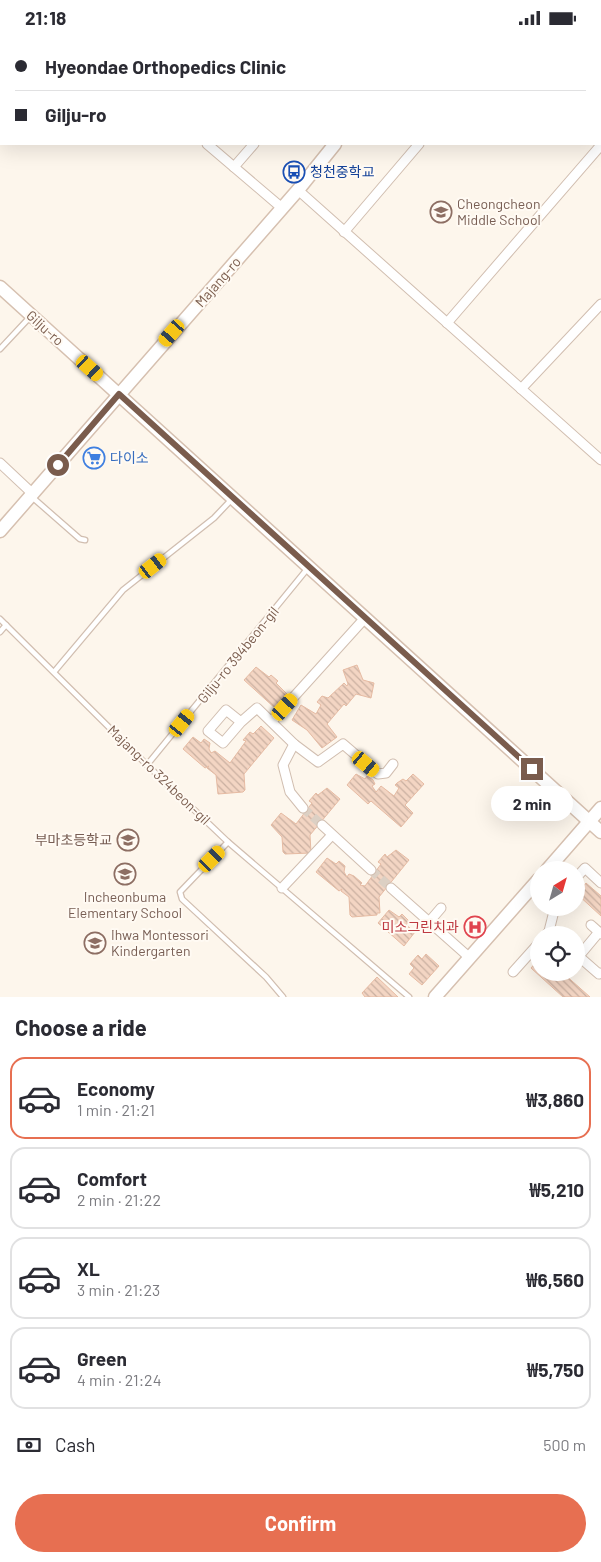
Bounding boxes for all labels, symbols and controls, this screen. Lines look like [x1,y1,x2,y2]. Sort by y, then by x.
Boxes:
text: 21:18 [25,6,66,29]
text: Hyeondae Orthopedics Clinic [45,55,286,78]
text: Gilju-ro [45,103,107,126]
bus stop icon: 청천중학교 [282,160,306,184]
place label: 청천중학교 [310,163,375,180]
place label: Cheongcheon Middle School [457,195,541,228]
school or university icon: Cheongcheon Middle School [429,200,453,224]
street label: Majang-ro [191,253,244,310]
street label: Gilju-ro [23,306,68,349]
car [156,317,187,349]
car [73,352,106,384]
supermarket icon: 다이소 [82,446,106,470]
place label: 다이소 [110,449,149,466]
route start [47,454,69,476]
car [136,551,169,581]
street label: Gilju-ro 394beon-gil [193,603,282,706]
car [269,691,300,723]
car [166,707,197,739]
street label: Majang-ro 324beon-gil [104,721,214,828]
car [349,749,382,779]
route end [521,758,543,780]
callout: 2 min [491,787,573,821]
text: 2 min [513,794,551,813]
school or university icon: 부마초등학교 [116,828,140,852]
place label: 부마초등학교 [35,831,112,848]
car [196,843,227,875]
north arrow [530,861,585,916]
map controls [530,861,585,981]
school or university icon: Incheonbuma Elementary School [113,862,137,886]
place label: Incheonbuma Elementary School [68,888,182,921]
hospital icon: 미소그린치과 [463,915,487,939]
place label: 미소그린치과 [382,918,459,935]
place label: Ihwa Montessori Kindergarten [111,926,209,959]
button: locate [530,926,585,981]
school or university icon: Ihwa Montessori Kindergarten [83,931,107,955]
text: Choose a ride [15,1014,147,1040]
icon: car [17,1076,62,1121]
text: Economy [77,1077,155,1100]
text: ₩3,860 [526,1088,584,1111]
text: 1 min · 21:21 [77,1100,155,1119]
icon: car [17,1166,62,1211]
text: Comfort [77,1167,147,1190]
text: ₩5,210 [529,1178,584,1201]
text: 2 min · 21:22 [77,1190,161,1209]
icon: car [17,1256,62,1301]
text: XL [77,1257,100,1280]
text: ₩6,560 [526,1268,584,1291]
text: 3 min · 21:23 [77,1280,160,1299]
icon: car [17,1346,62,1391]
text: Green [77,1347,127,1370]
text: ₩5,750 [527,1358,584,1381]
text: 4 min · 21:24 [77,1370,161,1389]
icon: cash [15,1431,43,1459]
text: Cash [55,1433,96,1456]
text: 500 m [543,1435,586,1454]
button: Confirm [15,1494,586,1552]

